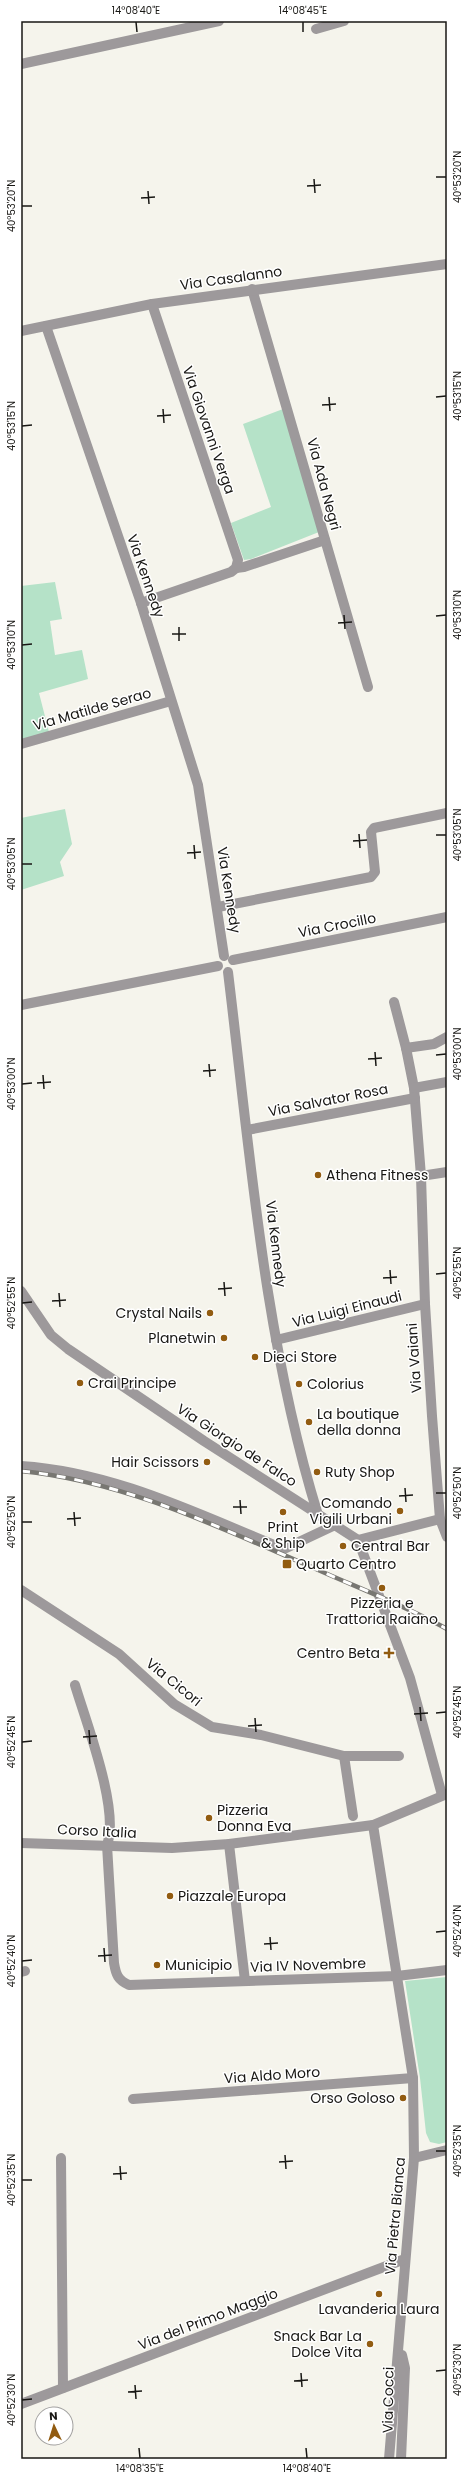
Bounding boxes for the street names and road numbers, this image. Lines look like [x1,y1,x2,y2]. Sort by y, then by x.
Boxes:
street label: Via Casalanno [179,261,283,295]
street label: Via Giovanni Verga [178,363,240,497]
street label: Via Ada Negri [302,436,346,532]
street label: Via Kennedy [122,532,170,621]
street label: Via Matilde Serao [31,683,153,735]
street label: Via Kennedy [212,845,246,935]
street label: Via Crocillo [296,908,378,942]
street label: Via Salvator Rosa [266,1079,390,1121]
street label: Via Kennedy [261,1200,291,1289]
street label: Via Luigi Einaudi [290,1286,404,1332]
street label: Via Vaiani [402,1322,426,1394]
street label: Via Giorgio de Falco [173,1399,301,1491]
street label: Via Cicori [142,1653,206,1711]
street label: Corso Italia [57,1819,137,1843]
street label: Via IV Novembre [250,1953,367,1977]
street label: Via Aldo Moro [223,2062,321,2088]
street label: Via Pietra Bianca [380,2156,410,2276]
street label: Via del Primo Maggio [135,2283,281,2355]
street label: Via Cocci [377,2367,399,2433]

